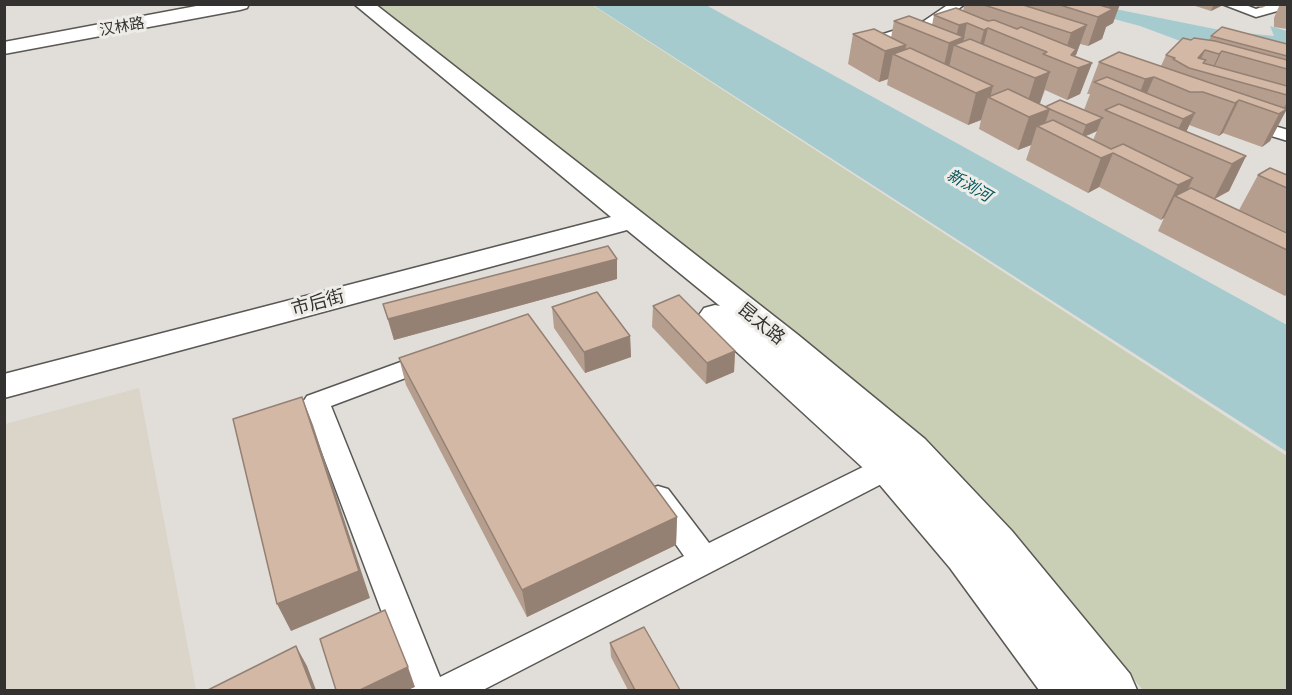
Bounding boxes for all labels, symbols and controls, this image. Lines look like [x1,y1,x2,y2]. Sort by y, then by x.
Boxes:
street label: 汉林路 [98,14,146,40]
water label: 新浏河 [943,166,995,206]
street label: 市后街 [289,286,347,320]
street label: 昆太路 [733,299,789,349]

